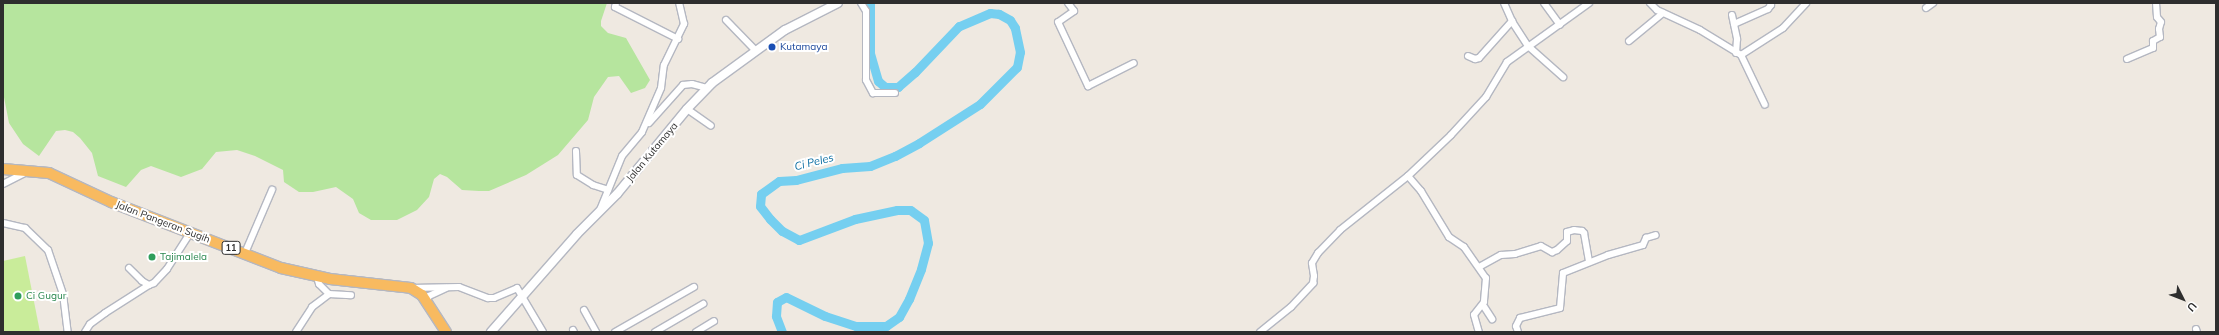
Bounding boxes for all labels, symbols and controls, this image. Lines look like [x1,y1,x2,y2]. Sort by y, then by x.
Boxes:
place label: Kutamaya [780,41,827,53]
marker: Kutamaya [767,42,777,52]
street label: Jalan Kutamaya [624,120,680,184]
water label: Ci Peles [793,151,835,173]
street label: Jalan Pangeran Sugih [114,198,212,246]
road number: 11 [221,241,241,255]
place label: Tajimalela [160,251,207,263]
marker: Tajimalela [147,252,157,262]
north arrow [2163,279,2203,319]
place label: Ci Gugur [26,290,66,302]
marker: Ci Gugur [13,291,23,301]
text: U [2184,299,2200,315]

